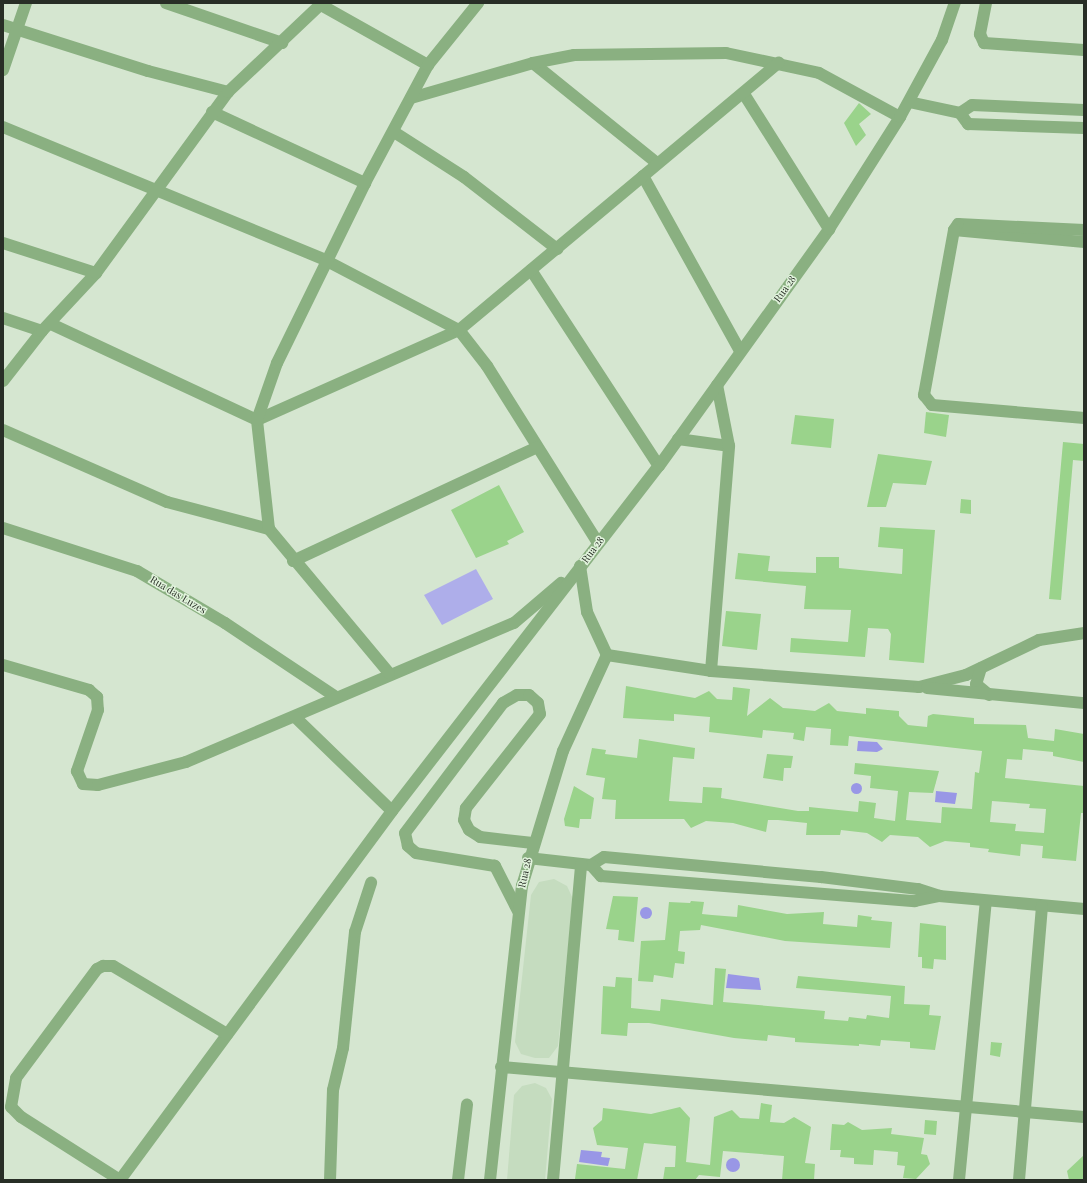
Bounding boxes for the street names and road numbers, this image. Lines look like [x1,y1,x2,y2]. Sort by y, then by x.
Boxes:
street label: Rua 28 [771,273,799,305]
street label: Rua 28 [579,535,607,565]
street label: Rua das Luzes [148,574,208,616]
street label: Rua 28 [516,857,534,889]

